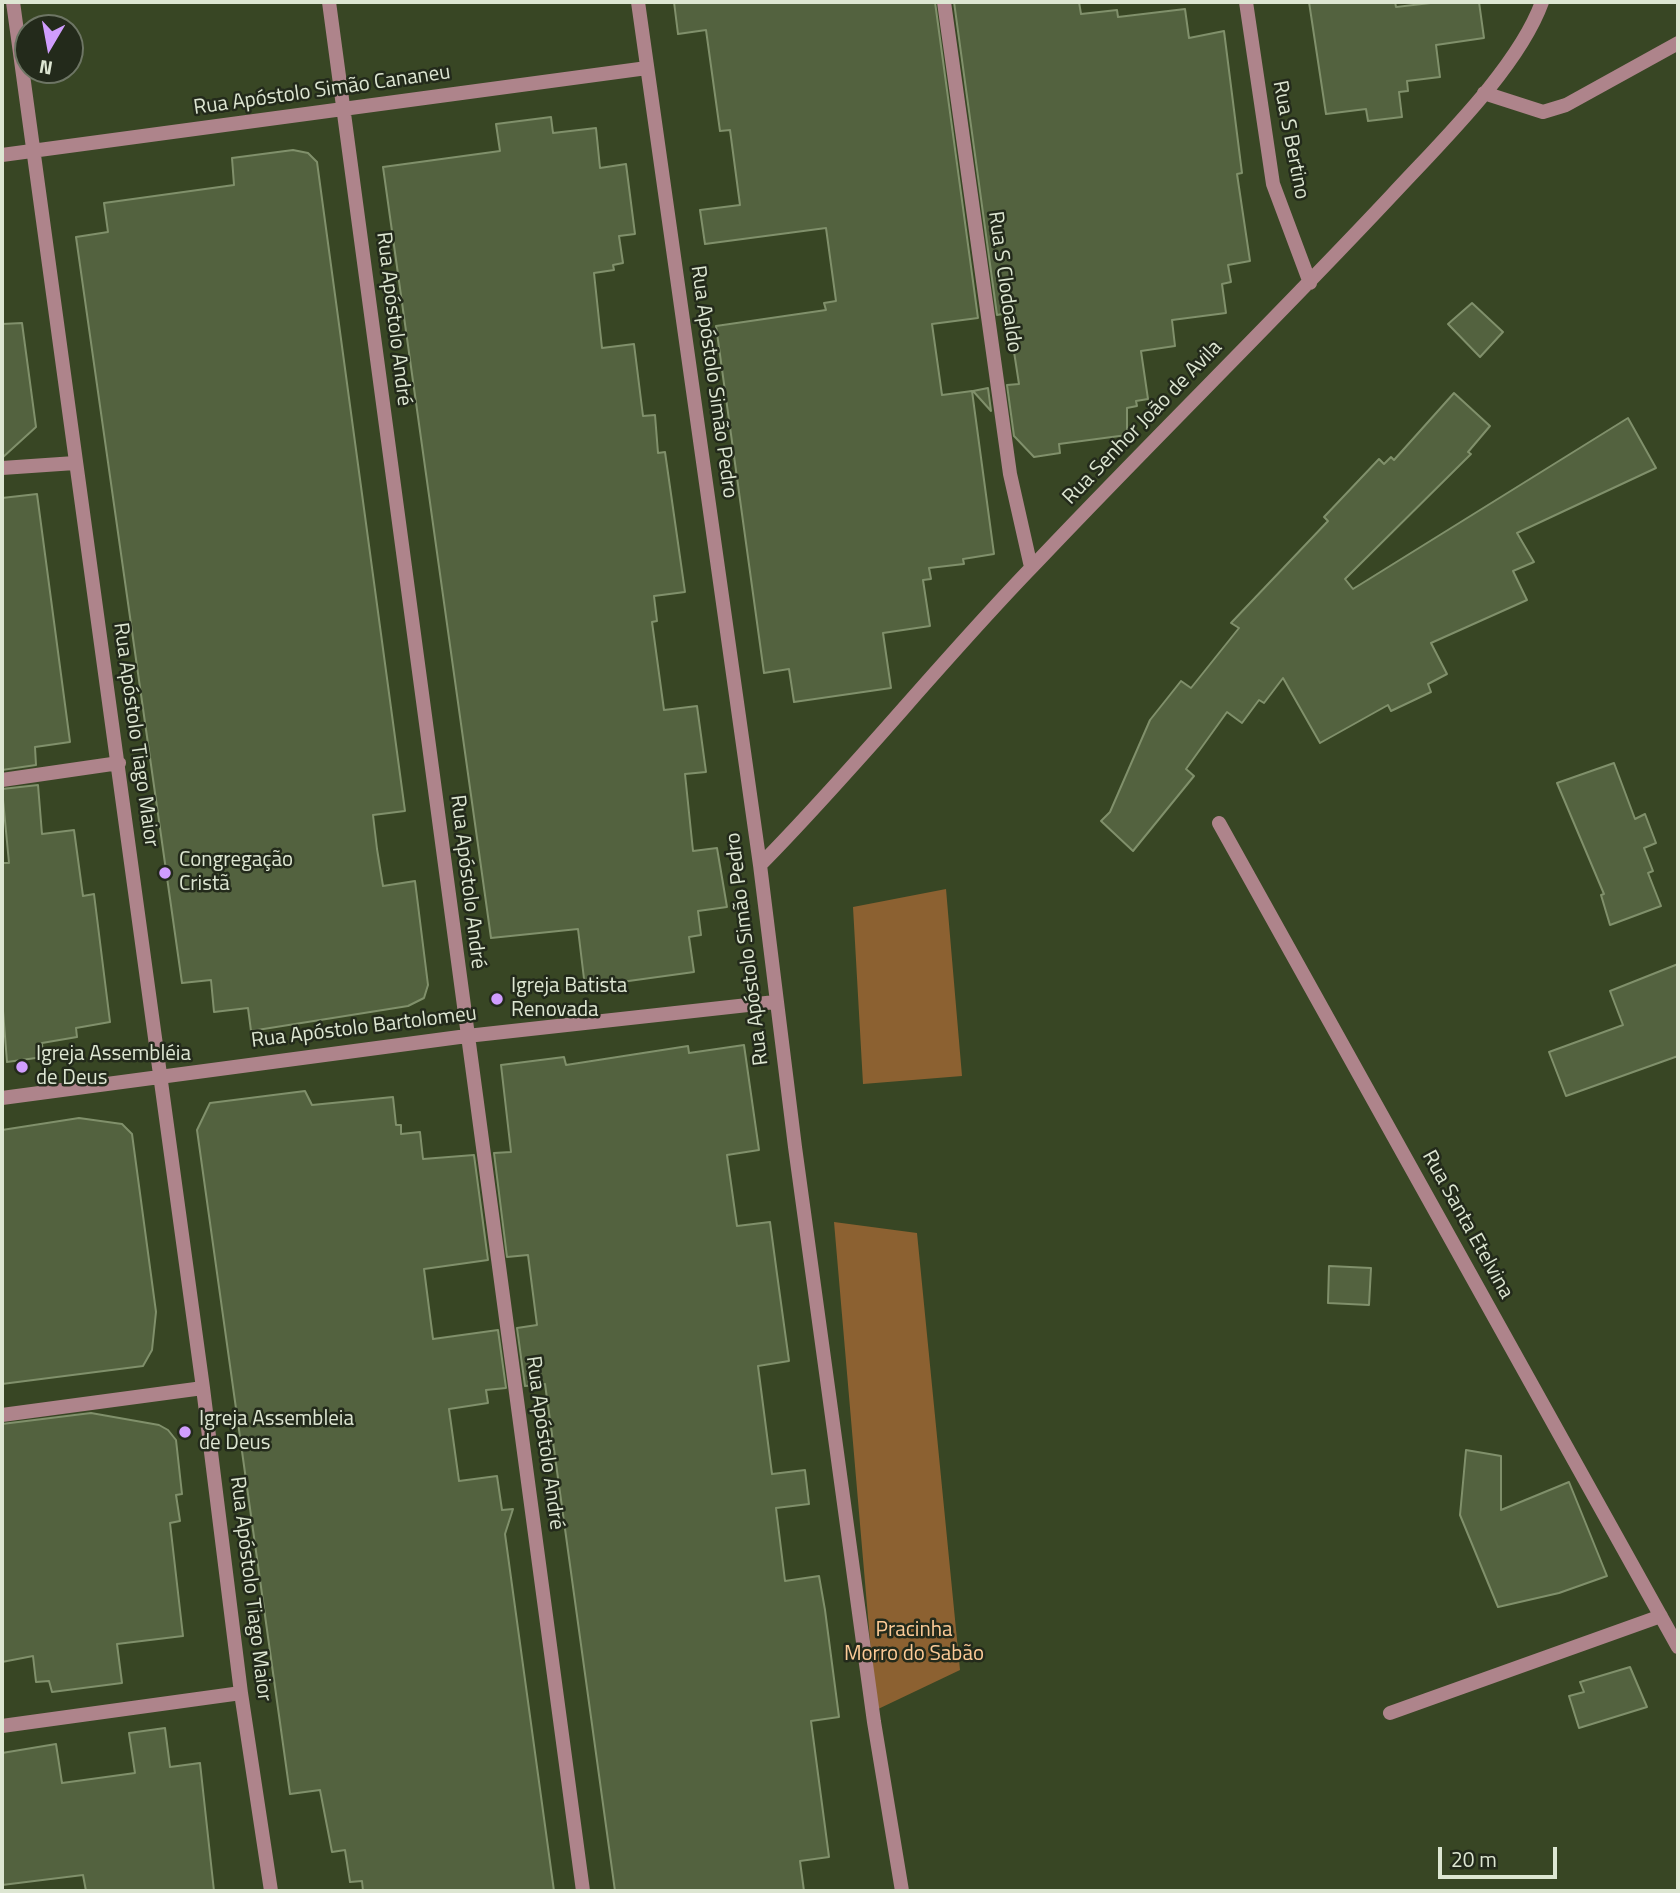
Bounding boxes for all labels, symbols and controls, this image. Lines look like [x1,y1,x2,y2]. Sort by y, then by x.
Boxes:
north arrow [14,14,84,84]
text: N [37,53,55,84]
street label: Rua Apóstolo Simão Cananeu [192,60,452,122]
street label: Rua S Bertino [1266,79,1314,201]
street label: Rua S Clodoaldo [982,210,1026,354]
street label: Rua Apóstolo André [370,231,416,407]
street label: Rua Apóstolo Simão Pedro [684,264,742,500]
street label: Rua Senhor João de Avila [1058,336,1228,510]
street label: Rua Apóstolo Tiago Maior [107,621,163,849]
street label: Rua Apóstolo André [444,794,490,970]
street label: Rua Apóstolo Simão Pedro [721,831,775,1067]
place label: Congregação Cristã [179,848,293,898]
marker: Congregação Cristã [157,865,173,881]
place label: Igreja Batista Renovada [511,974,627,1024]
marker: Igreja Batista Renovada [489,991,505,1007]
street label: Rua Apóstolo Bartolomeu [250,1002,478,1054]
place label: Igreja Assembléia de Deus [36,1042,191,1092]
marker: Igreja Assembléia de Deus [14,1059,30,1075]
street label: Rua Santa Etelvina [1416,1146,1518,1304]
street label: Rua Apóstolo André [519,1355,569,1531]
place label: Igreja Assembleia de Deus [199,1407,354,1457]
marker: Igreja Assembleia de Deus [177,1424,193,1440]
street label: Rua Apóstolo Tiago Maior [224,1475,276,1703]
park label: Pracinha Morro do Sabão [844,1618,984,1668]
scale bar [1442,1834,1561,1878]
text: 20 m [1451,1843,1497,1875]

